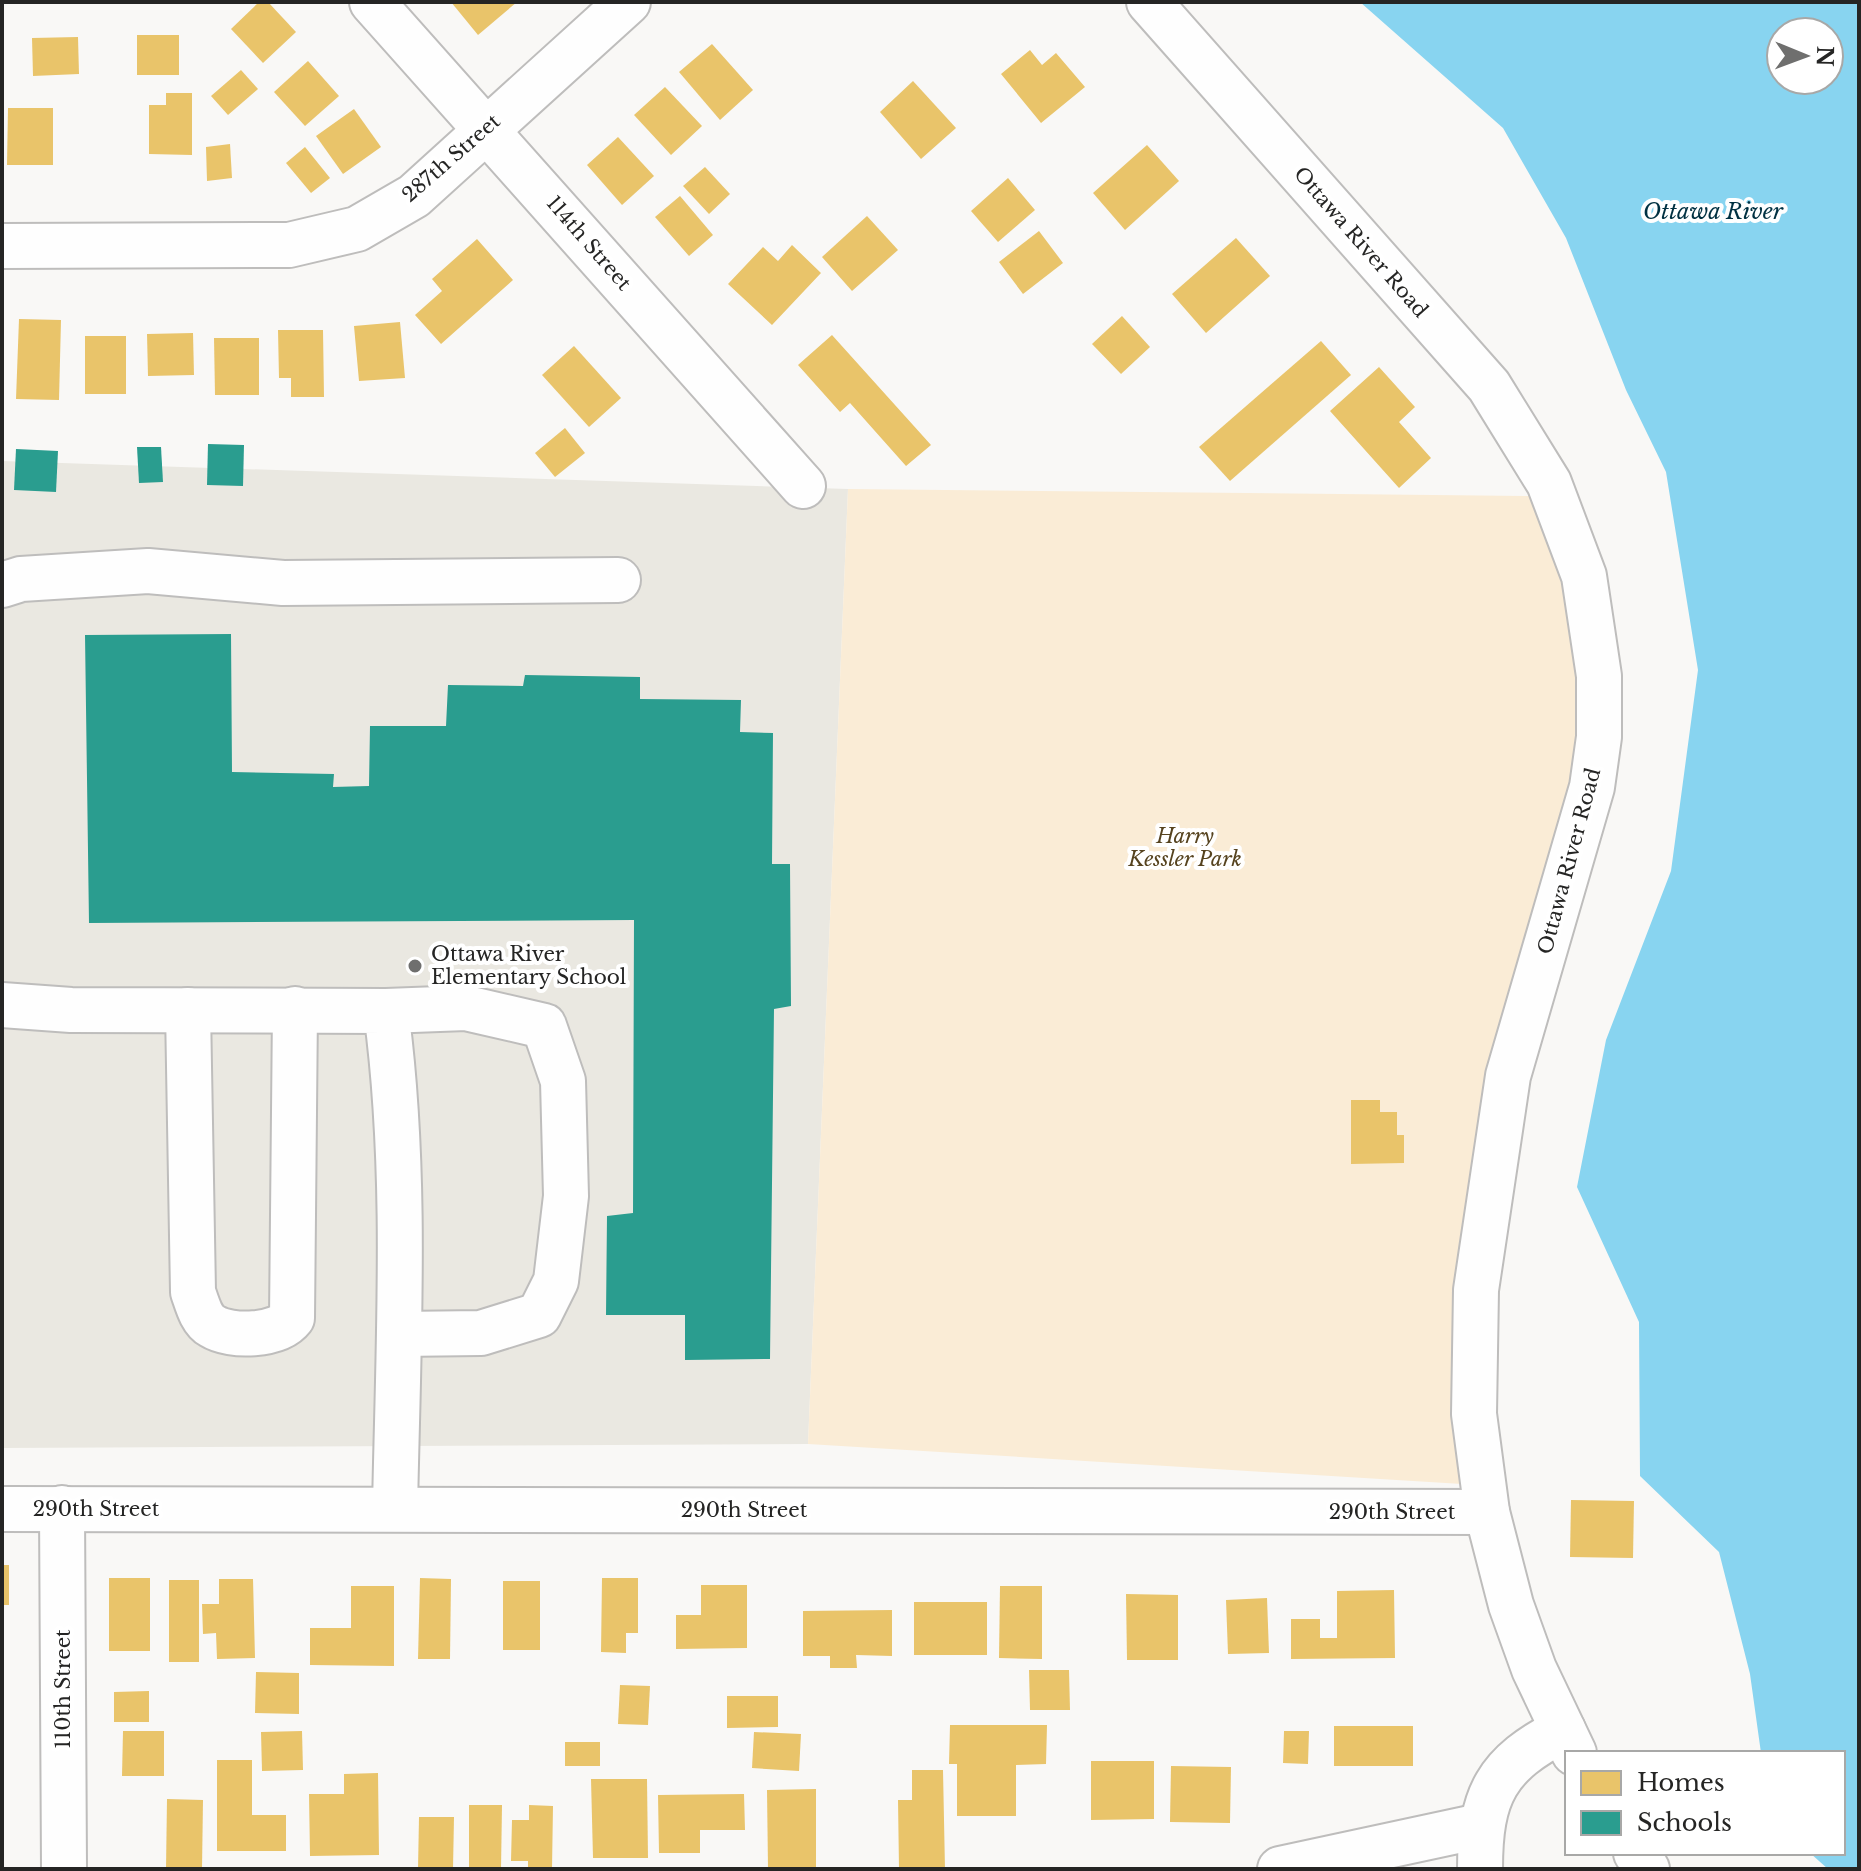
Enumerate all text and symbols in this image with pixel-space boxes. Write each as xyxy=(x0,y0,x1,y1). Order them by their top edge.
north arrow xyxy=(1765,16,1845,96)
text: N xyxy=(1811,46,1838,67)
street label: 287th Street xyxy=(397,109,505,207)
street label: Ottawa River Road xyxy=(1289,162,1433,322)
street label: 114th Street xyxy=(542,191,637,295)
water label: Ottawa River xyxy=(1643,198,1784,225)
street label: Ottawa River Road xyxy=(1533,765,1605,957)
park label: Harry Kessler Park xyxy=(1127,824,1242,871)
place label: Ottawa River Elementary School xyxy=(431,942,626,989)
marker: Ottawa River Elementary School xyxy=(406,957,424,975)
street label: 290th Street xyxy=(33,1497,160,1521)
street label: 290th Street xyxy=(681,1498,808,1522)
street label: 290th Street xyxy=(1329,1500,1456,1524)
street label: 110th Street xyxy=(51,1629,75,1749)
legend xyxy=(1565,1751,1845,1855)
text: Homes xyxy=(1637,1768,1725,1797)
text: Schools xyxy=(1637,1808,1732,1837)

